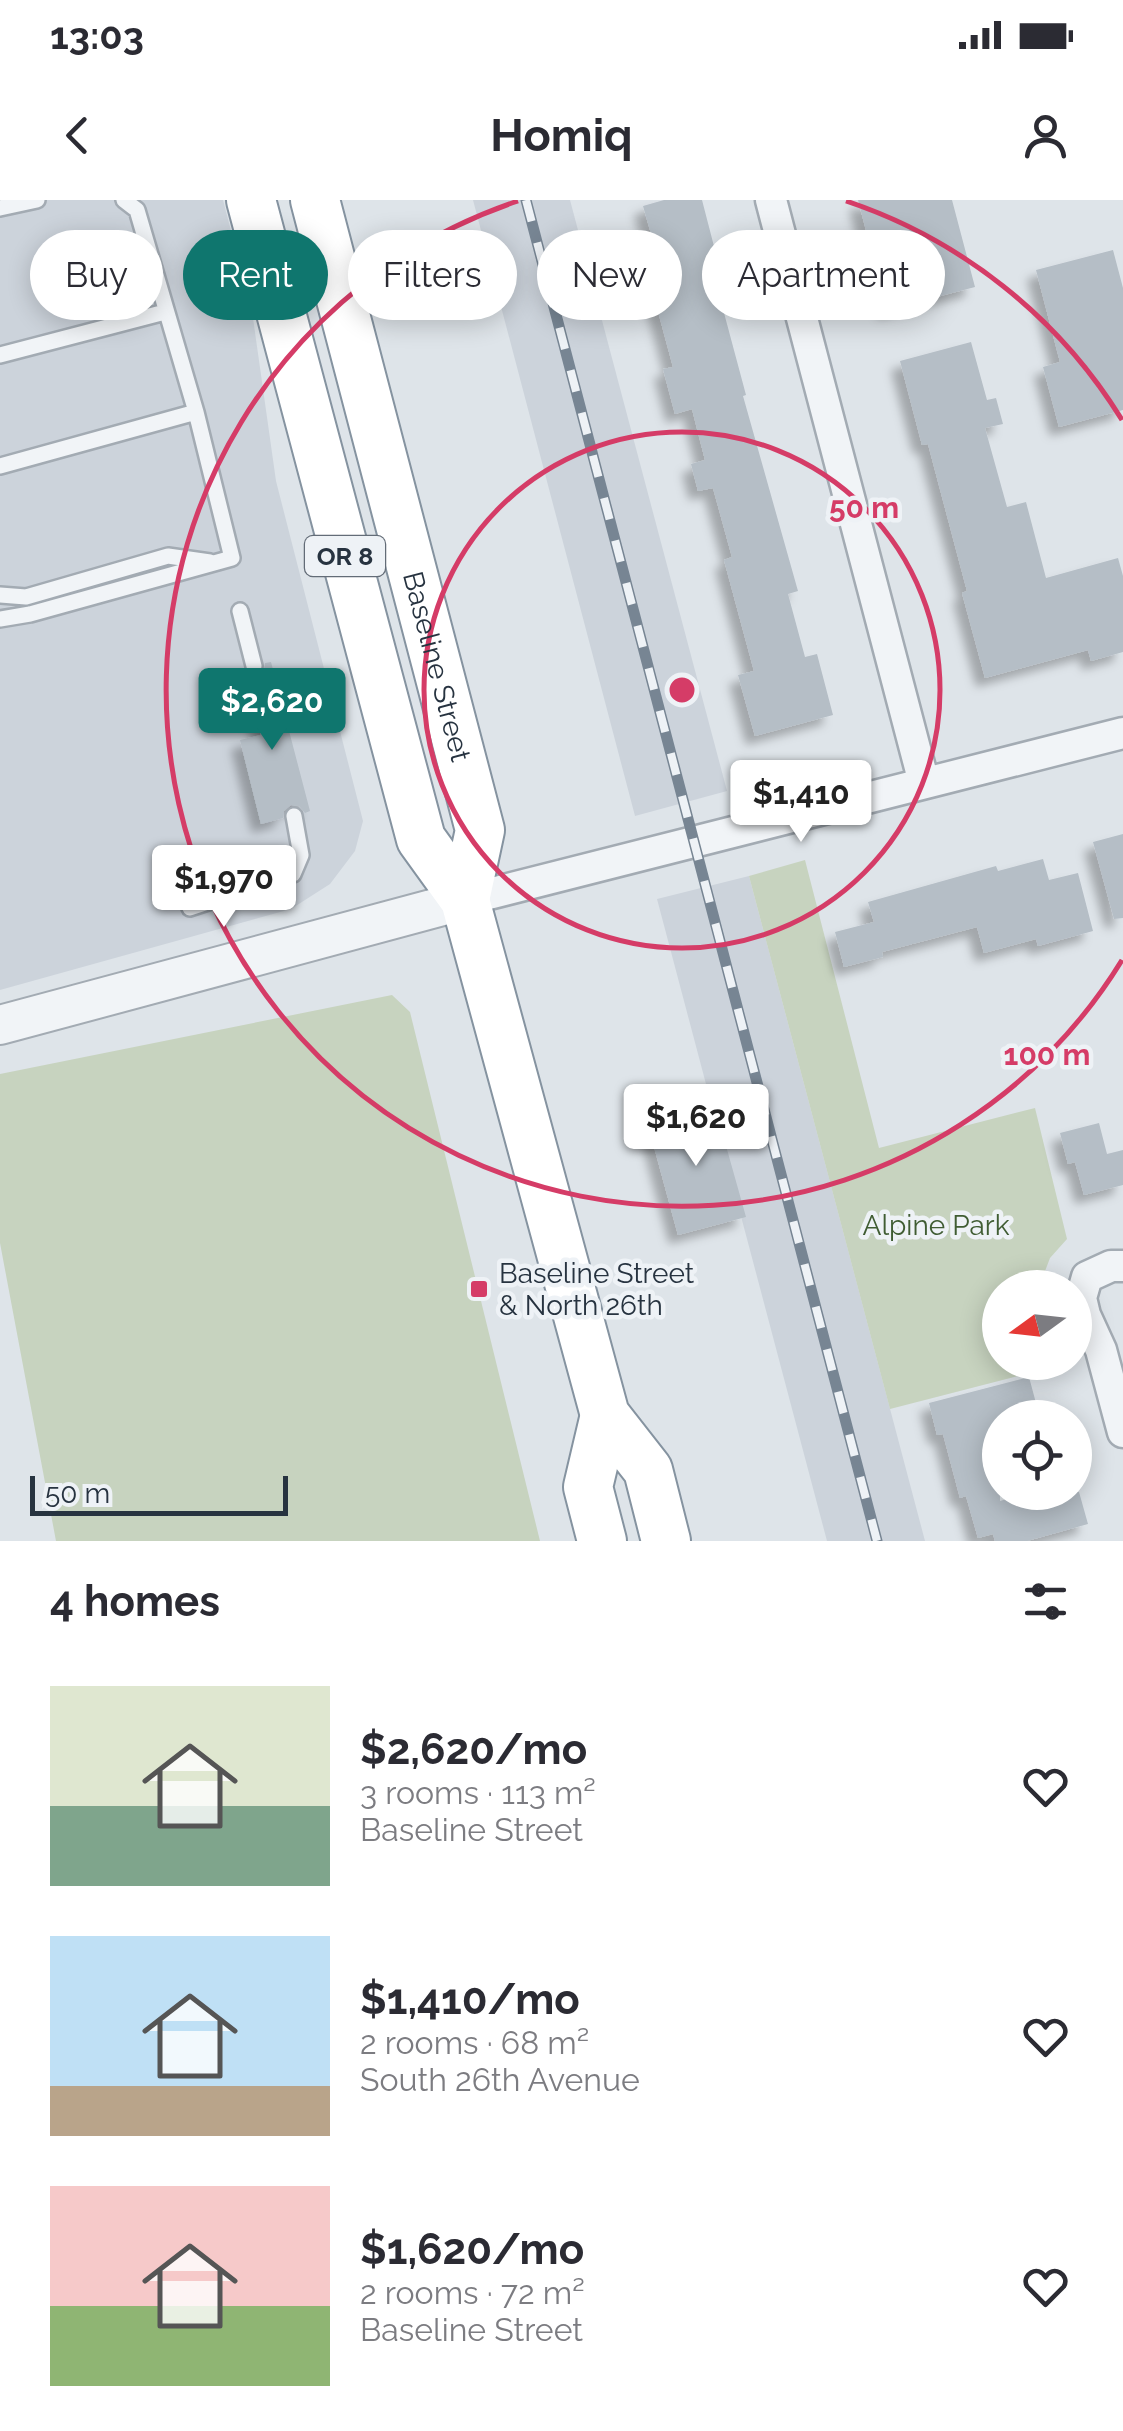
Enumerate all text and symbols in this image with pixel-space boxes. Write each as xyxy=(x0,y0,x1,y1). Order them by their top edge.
text: 13:03 xyxy=(50,13,144,58)
icon: back xyxy=(50,108,105,163)
icon: person xyxy=(1018,108,1073,163)
text: Homiq xyxy=(490,109,633,162)
chip: Buy xyxy=(30,230,163,320)
chip: Rent xyxy=(183,230,328,320)
chip: Filters xyxy=(348,230,517,320)
chip: New xyxy=(537,230,682,320)
chip: Apartment xyxy=(702,230,945,320)
text: 50 m xyxy=(829,490,899,525)
road number: OR 8 xyxy=(305,536,385,576)
street label: Baseline Street xyxy=(396,568,477,766)
pin: $2,620 xyxy=(191,668,353,753)
centre of rings xyxy=(664,672,700,708)
text: $2,620 xyxy=(221,682,323,719)
pin: $1,410 xyxy=(720,760,882,845)
text: $1,410 xyxy=(752,774,850,811)
pin: $1,970 xyxy=(143,845,305,930)
text: $1,970 xyxy=(174,859,274,896)
text: 100 m xyxy=(1004,1037,1090,1072)
pin: $1,620 xyxy=(615,1084,777,1169)
text: $1,620 xyxy=(646,1098,746,1135)
park label: Alpine Park xyxy=(862,1209,1010,1242)
place label: Baseline Street & North 26th xyxy=(499,1257,695,1322)
north arrow xyxy=(982,1270,1092,1380)
map controls xyxy=(982,1270,1092,1510)
marker: Baseline Street & North 26th xyxy=(468,1278,490,1300)
button: locate xyxy=(982,1400,1092,1510)
scale bar xyxy=(30,1471,288,1516)
text: 50 m xyxy=(45,1477,110,1510)
icon: filters xyxy=(1018,1574,1073,1629)
text: 4 homes xyxy=(50,1577,220,1626)
text: $2,620/mo xyxy=(360,1725,587,1774)
icon: home xyxy=(130,1726,250,1846)
icon: heart xyxy=(1018,1759,1073,1814)
text: 3 rooms · 113 m² xyxy=(360,1774,596,1811)
text: Baseline Street xyxy=(360,1811,583,1848)
text: $1,410/mo xyxy=(360,1975,580,2024)
icon: home xyxy=(130,1976,250,2096)
icon: heart xyxy=(1018,2009,1073,2064)
text: 2 rooms · 68 m² xyxy=(360,2024,589,2061)
text: South 26th Avenue xyxy=(360,2061,640,2098)
text: $1,620/mo xyxy=(360,2225,584,2274)
icon: home xyxy=(130,2226,250,2346)
icon: heart xyxy=(1018,2259,1073,2314)
text: 2 rooms · 72 m² xyxy=(360,2274,585,2311)
text: Baseline Street xyxy=(360,2311,583,2348)

